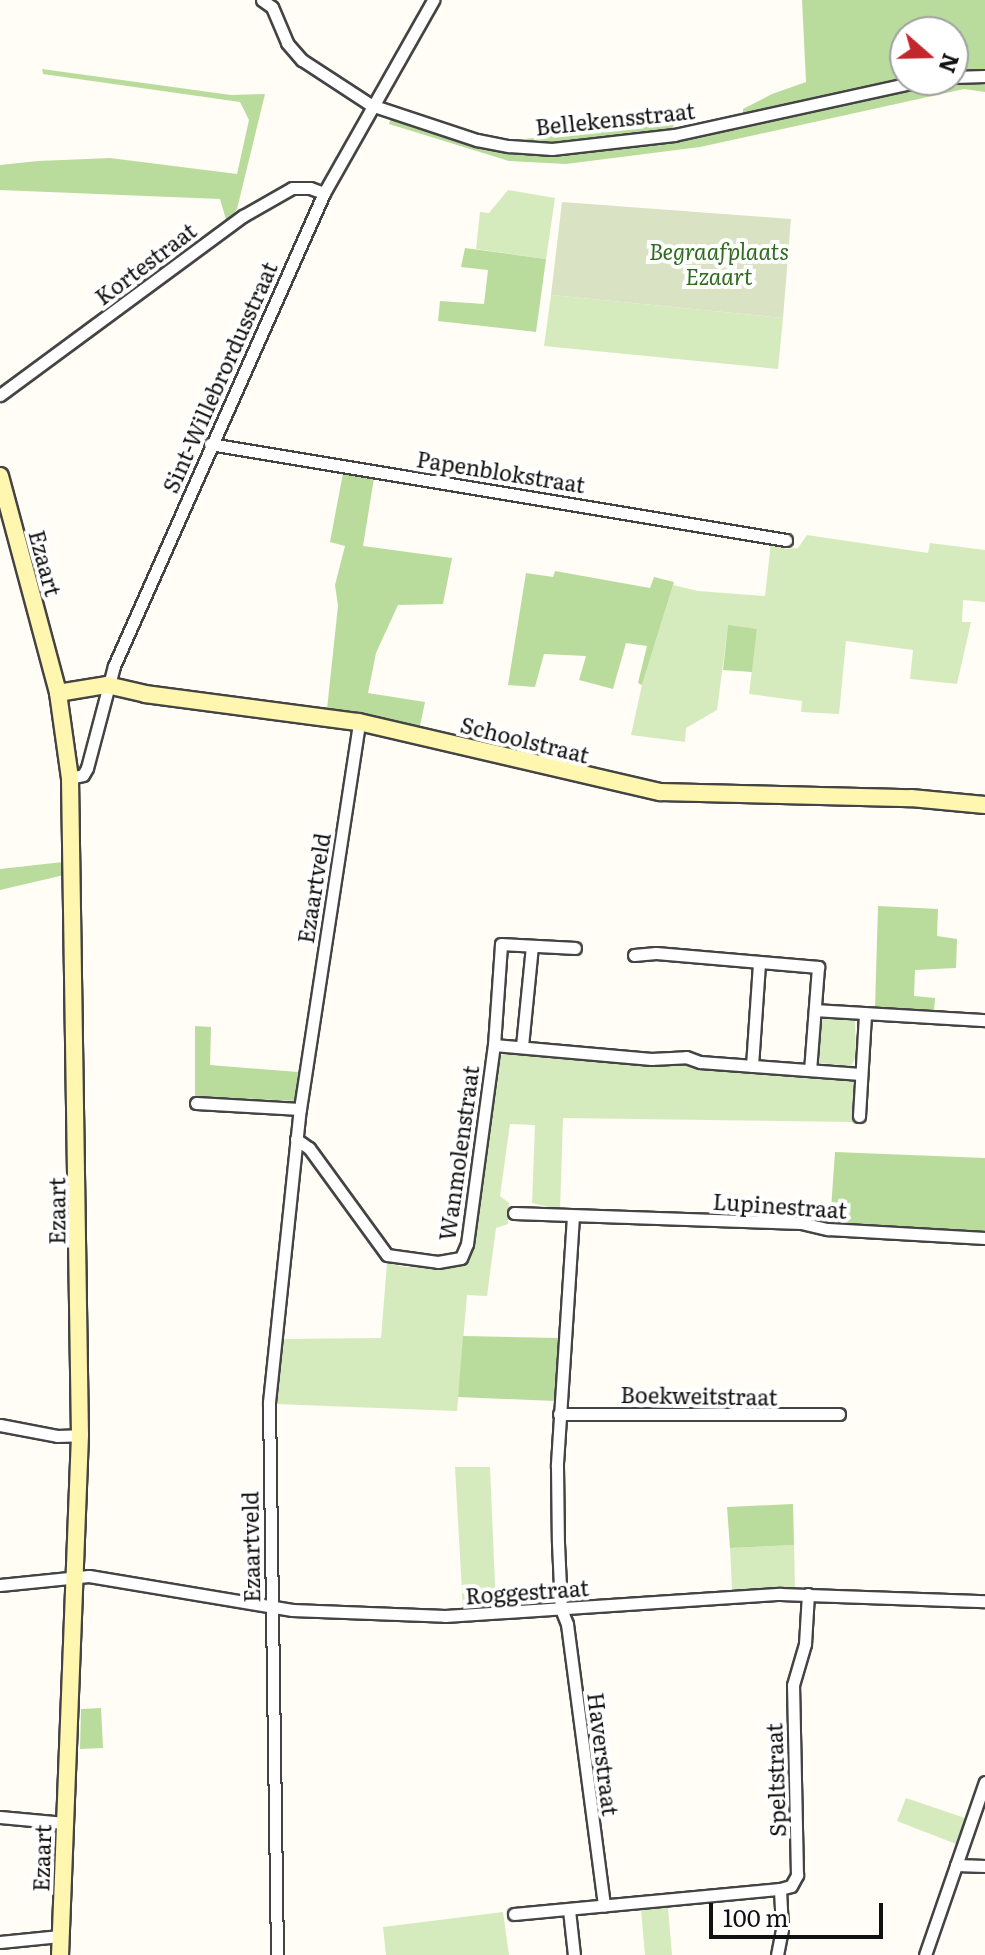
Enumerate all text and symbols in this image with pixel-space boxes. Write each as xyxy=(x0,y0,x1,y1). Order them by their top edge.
north arrow xyxy=(889,16,969,96)
text: N xyxy=(931,49,969,78)
street label: Bellekensstraat xyxy=(534,96,696,140)
street label: Kortestraat xyxy=(89,216,201,310)
park label: Begraafplaats Ezaart xyxy=(649,237,789,288)
street label: Sint-Willebrordusstraat xyxy=(156,257,282,497)
street label: Papenblokstraat xyxy=(415,445,587,497)
street label: Ezaart xyxy=(25,527,67,599)
street label: Schoolstraat xyxy=(458,710,592,768)
street label: Ezaartveld xyxy=(291,831,335,945)
street label: Wanmolenstraat xyxy=(433,1064,483,1242)
street label: Ezaart xyxy=(43,1177,69,1245)
street label: Lupinestraat xyxy=(712,1187,848,1223)
street label: Boekweitstraat xyxy=(620,1380,778,1410)
street label: Ezaartveld xyxy=(236,1491,264,1603)
street label: Roggestraat xyxy=(464,1574,590,1608)
street label: Haverstraat xyxy=(583,1691,625,1817)
street label: Speltstraat xyxy=(760,1723,790,1837)
street label: Ezaart xyxy=(27,1824,55,1892)
scale bar xyxy=(713,1887,887,1937)
text: 100 m xyxy=(723,1899,789,1934)

